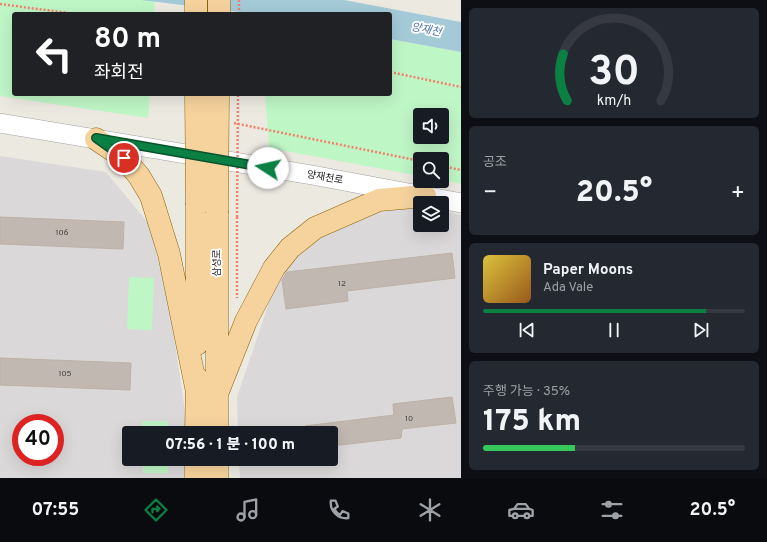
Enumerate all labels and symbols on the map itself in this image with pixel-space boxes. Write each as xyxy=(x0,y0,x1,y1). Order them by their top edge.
water label: 양재천 xyxy=(410,20,444,40)
pin xyxy=(107,141,141,175)
position arrow xyxy=(247,147,289,189)
street label: 양재천로 xyxy=(306,168,344,188)
house number: 106 xyxy=(56,228,69,238)
street label: 삼성로 xyxy=(211,249,224,277)
house number: 12 xyxy=(338,279,346,289)
house number: 105 xyxy=(58,369,72,379)
speed limit sign: 40 xyxy=(12,414,64,466)
house number: 10 xyxy=(405,414,413,424)

